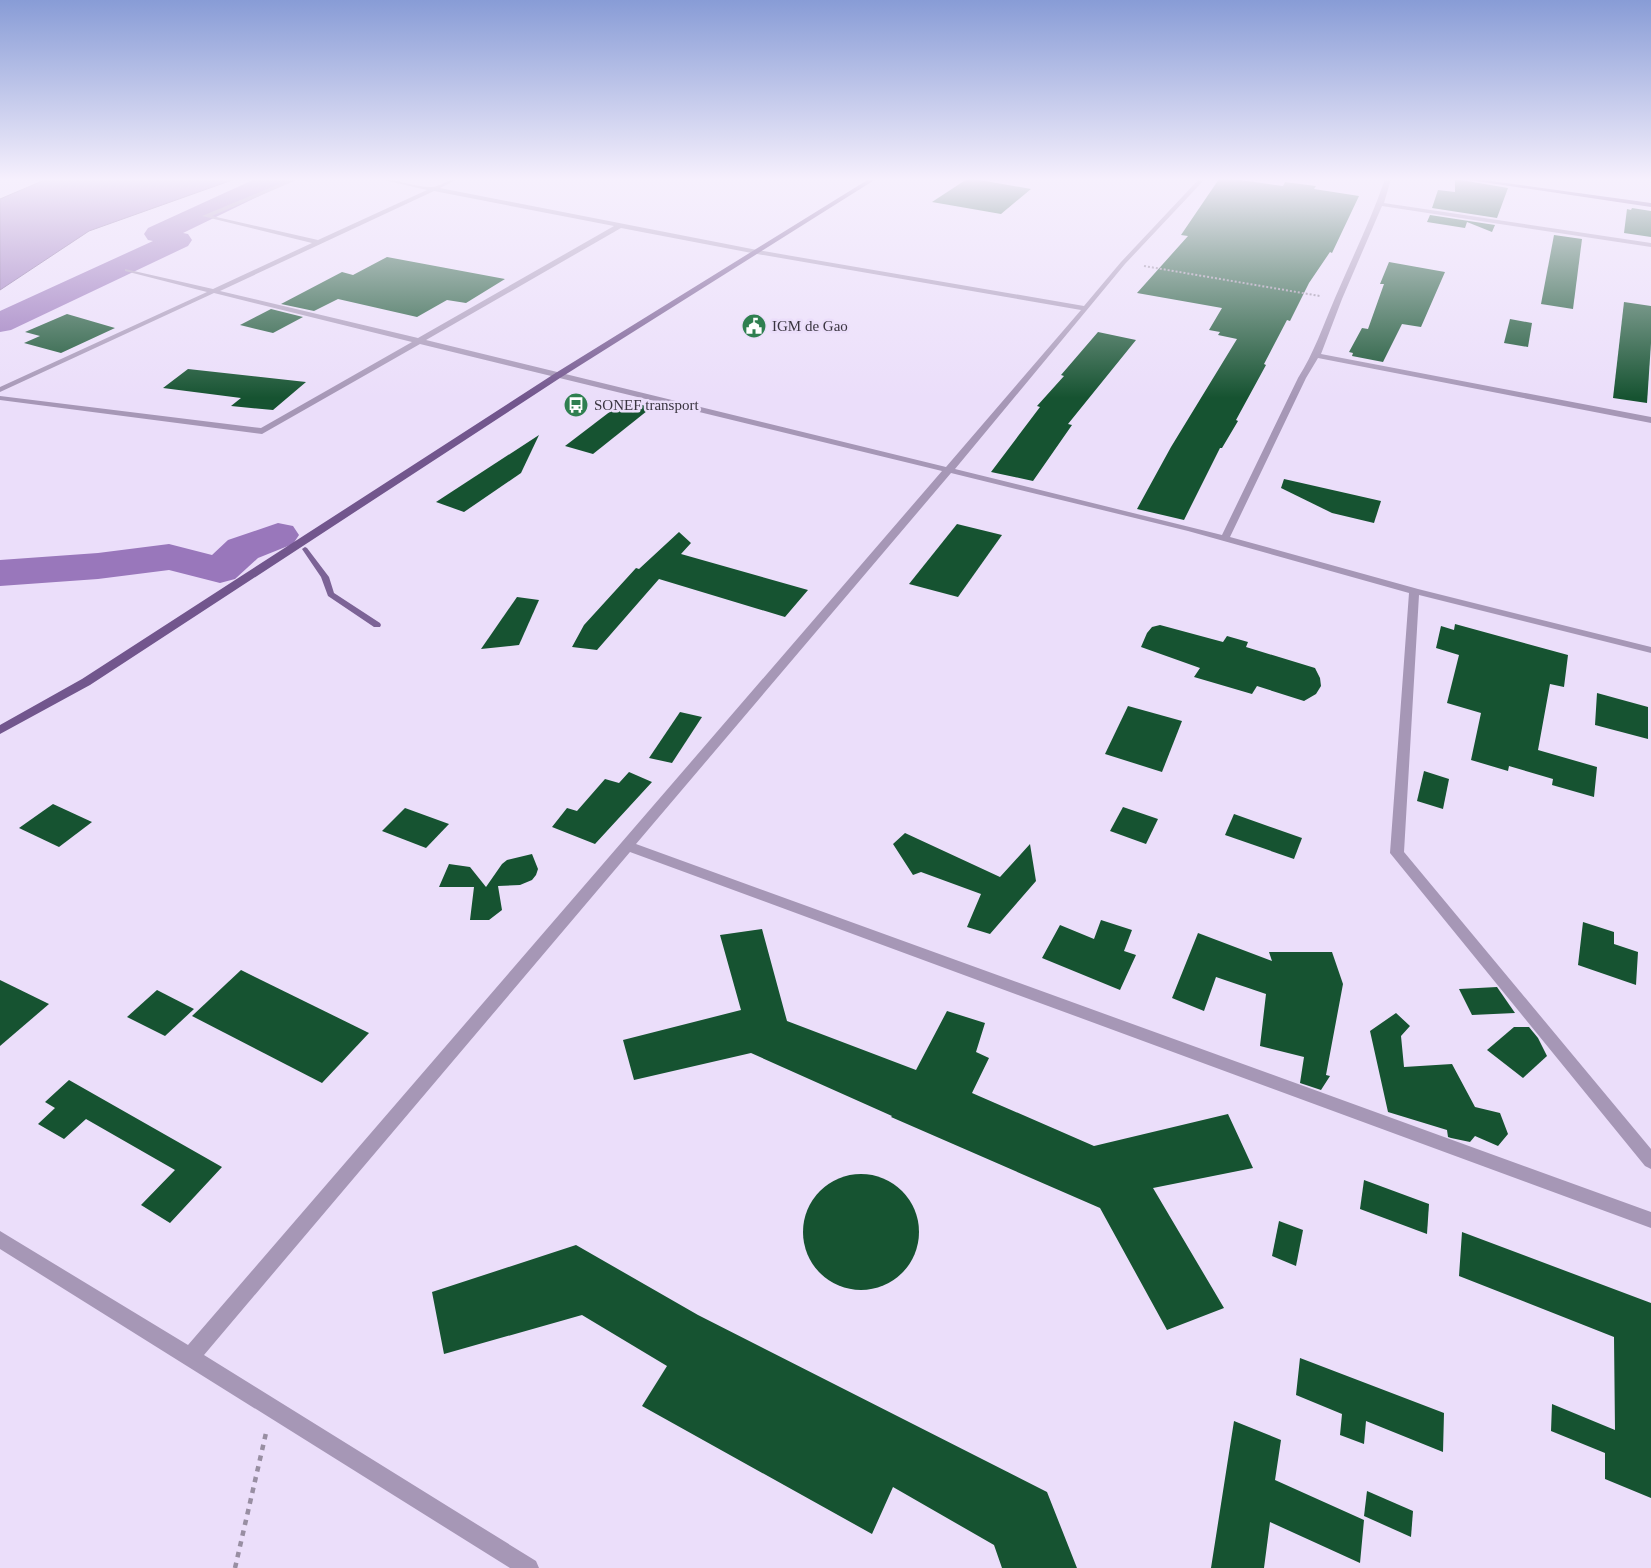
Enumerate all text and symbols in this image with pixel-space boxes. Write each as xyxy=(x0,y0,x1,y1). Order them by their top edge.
public building icon: IGM de Gao xyxy=(741,313,767,339)
place label: IGM de Gao xyxy=(772,318,848,334)
bus stop icon: SONEF transport xyxy=(563,392,589,418)
place label: SONEF transport xyxy=(594,397,699,413)

